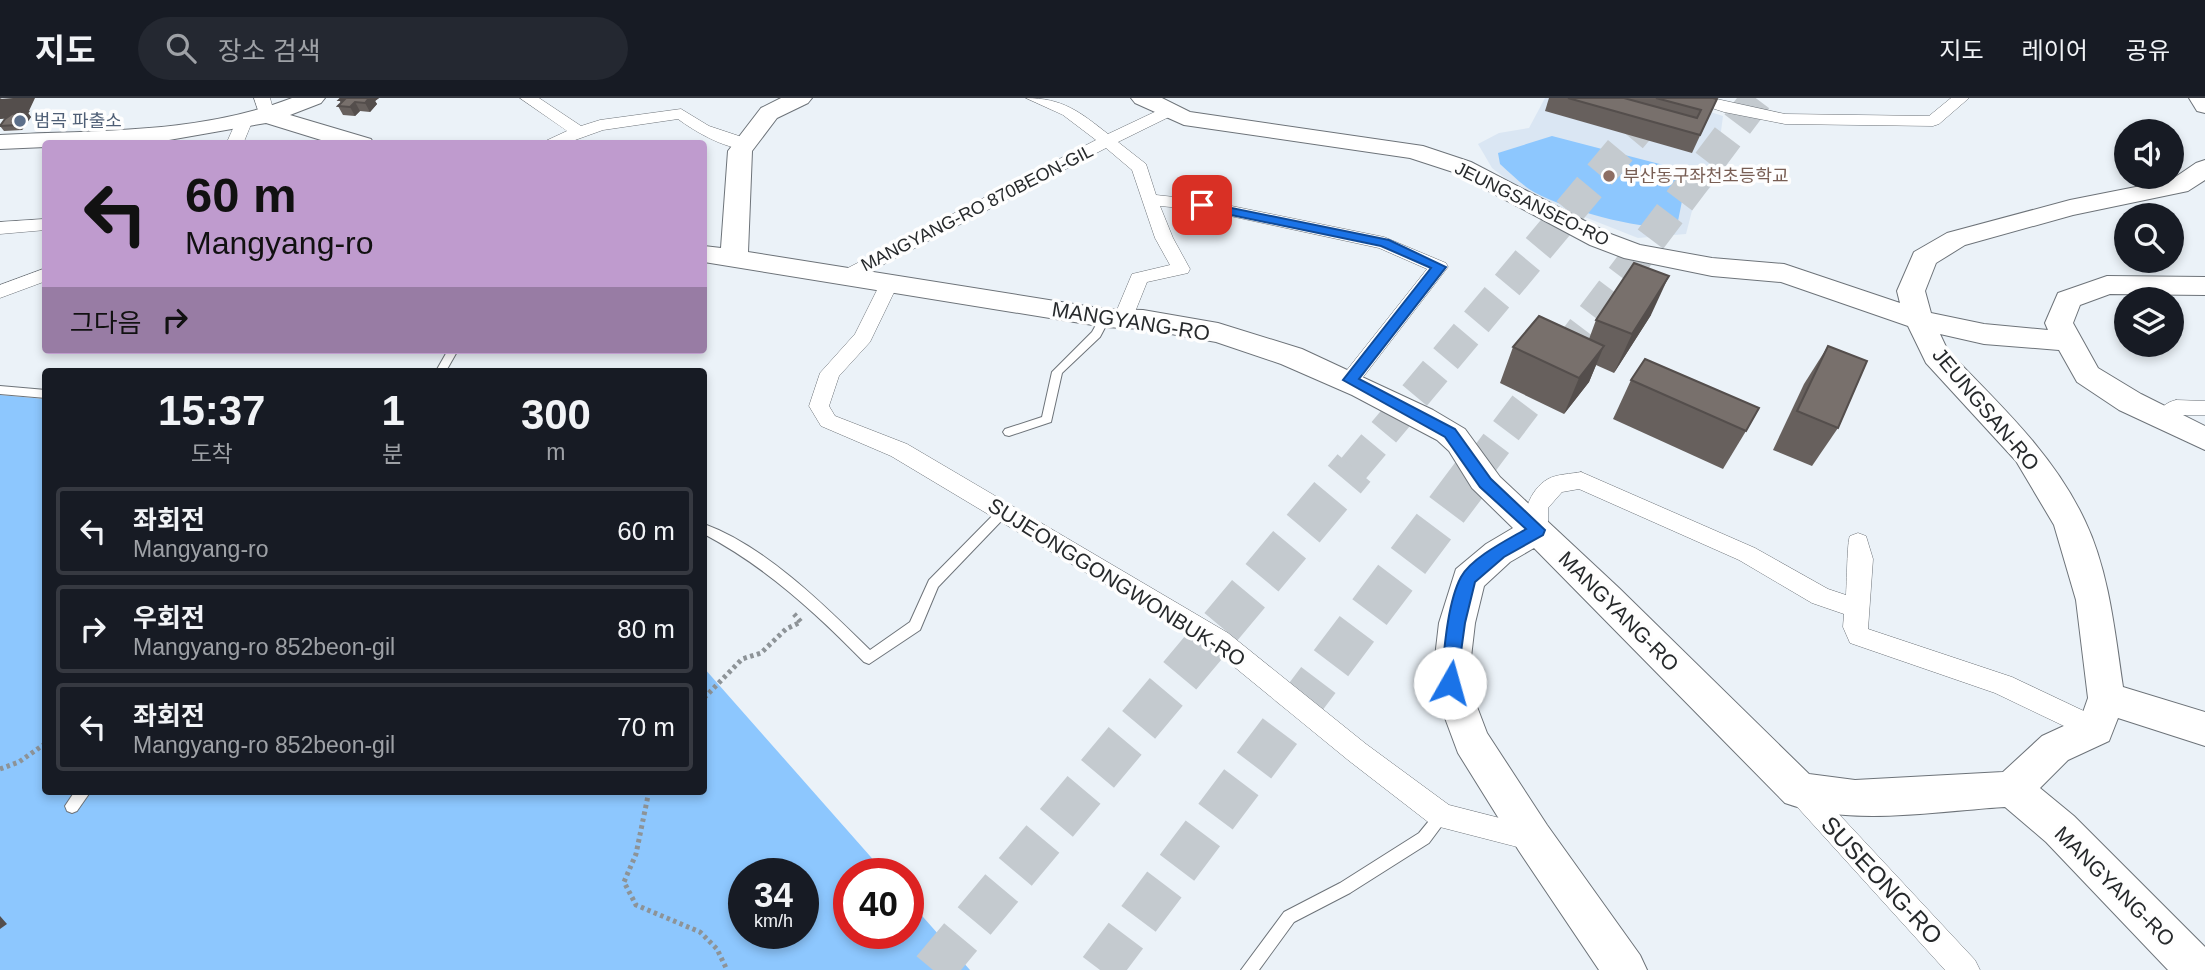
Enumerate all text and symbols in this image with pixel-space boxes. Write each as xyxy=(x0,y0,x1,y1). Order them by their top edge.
search box xyxy=(138,17,628,80)
icon: search xyxy=(162,29,200,67)
text: 지도 xyxy=(35,32,96,69)
text: 장소 검색 xyxy=(218,36,321,66)
text: 지도 xyxy=(1939,37,1984,64)
text: 레이어 xyxy=(2022,37,2088,64)
text: 공유 xyxy=(2126,37,2170,64)
place label: 범곡 파출소 xyxy=(34,111,122,131)
marker: 범곡 파출소 xyxy=(12,113,28,129)
map controls xyxy=(2114,119,2184,357)
button: sound xyxy=(2114,119,2184,189)
street label: MANGYANG-RO 870BEON-GIL xyxy=(858,141,1096,275)
street label: JEUNGSANSEO-RO xyxy=(1452,158,1612,250)
place label: 부산동구좌천초등학교 xyxy=(1623,166,1789,186)
icon: left xyxy=(70,168,161,259)
text: 60 m xyxy=(185,168,297,222)
marker: 부산동구좌천초등학교 xyxy=(1601,168,1617,184)
pin xyxy=(1172,175,1232,235)
icon: arrive xyxy=(1183,186,1221,224)
button: search xyxy=(2114,203,2184,273)
text: Mangyang-ro xyxy=(185,225,374,261)
button: layers xyxy=(2114,287,2184,357)
street label: MANGYANG-RO xyxy=(1050,297,1212,345)
icon: right xyxy=(156,301,194,339)
text: 그다음 xyxy=(70,308,142,338)
street label: JEUNGSAN-RO xyxy=(1928,343,2044,475)
text: 15:37 xyxy=(158,387,265,434)
text: 1 xyxy=(381,387,405,434)
text: 300 xyxy=(521,391,591,438)
text: m xyxy=(546,439,566,465)
text: 도착 xyxy=(191,441,233,467)
text: 분 xyxy=(383,441,404,467)
street label: SUJEONGGONGWONBUK-RO xyxy=(984,493,1250,671)
text: 좌회전 xyxy=(133,505,205,535)
icon: left xyxy=(74,512,112,550)
text: 60 m xyxy=(617,516,675,546)
text: Mangyang-ro xyxy=(133,536,269,562)
street label: MANGYANG-RO xyxy=(1554,546,1684,676)
text: 우회전 xyxy=(133,603,205,633)
icon: right xyxy=(74,610,112,648)
text: 80 m xyxy=(617,614,675,644)
text: Mangyang-ro 852beon-gil xyxy=(133,634,395,660)
position arrow xyxy=(1413,646,1487,720)
text: 좌회전 xyxy=(133,701,205,731)
icon: left xyxy=(74,708,112,746)
text: 70 m xyxy=(617,712,675,742)
text: Mangyang-ro 852beon-gil xyxy=(133,732,395,758)
street label: SUSEONG-RO xyxy=(1816,811,1948,949)
street label: MANGYANG-RO xyxy=(2050,821,2180,951)
speed limit sign: 40 xyxy=(833,858,924,949)
text: 34 xyxy=(754,875,793,914)
text: km/h xyxy=(754,911,793,931)

